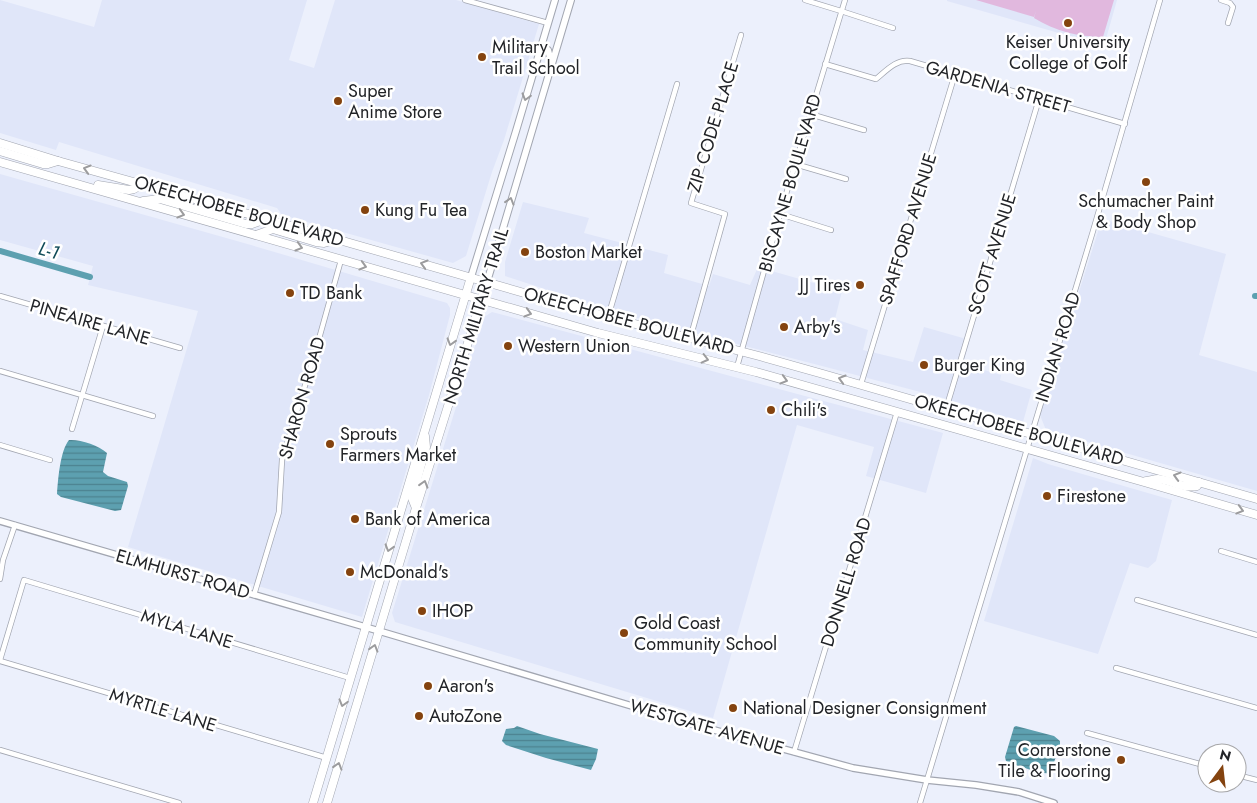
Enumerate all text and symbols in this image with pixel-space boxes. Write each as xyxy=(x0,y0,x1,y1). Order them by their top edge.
marker: Keiser University College of Golf xyxy=(1062,17,1074,29)
place label: Keiser University College of Golf xyxy=(1006,29,1130,76)
place label: Military Trail School xyxy=(492,34,580,81)
marker: Military Trail School xyxy=(476,51,488,63)
street label: GARDENIA STREET xyxy=(922,54,1074,120)
street label: ZIP CODE PLACE xyxy=(681,58,745,196)
place label: Super Anime Store xyxy=(348,78,442,125)
street label: BISCAYNE BOULEVARD xyxy=(752,91,828,275)
one-way arrow xyxy=(522,92,532,101)
marker: Super Anime Store xyxy=(332,95,344,107)
street label: SPAFFORD AVENUE xyxy=(873,150,943,308)
one-way arrow xyxy=(83,164,92,175)
street label: OKEECHOBEE BOULEVARD xyxy=(131,169,347,253)
marker: Schumacher Paint & Body Shop xyxy=(1140,176,1152,188)
place label: Schumacher Paint & Body Shop xyxy=(1078,188,1214,235)
street label: SCOTT AVENUE xyxy=(961,190,1023,318)
place label: Kung Fu Tea xyxy=(375,197,467,223)
one-way arrow xyxy=(505,198,515,206)
marker: Kung Fu Tea xyxy=(359,204,371,216)
one-way arrow xyxy=(177,208,185,218)
street label: NORTH MILITARY TRAIL xyxy=(437,225,515,407)
water label: L-1 xyxy=(35,235,62,266)
place label: Boston Market xyxy=(535,239,642,265)
one-way arrow xyxy=(294,242,302,252)
marker: Boston Market xyxy=(519,246,531,258)
one-way arrow xyxy=(420,259,429,269)
one-way arrow xyxy=(359,260,368,271)
place label: JJ Tires xyxy=(797,272,850,298)
marker: JJ Tires xyxy=(854,279,866,291)
place label: TD Bank xyxy=(300,280,362,306)
street label: OKEECHOBEE BOULEVARD xyxy=(521,280,737,362)
marker: TD Bank xyxy=(284,287,296,299)
street label: INDIAN ROAD xyxy=(1029,289,1087,405)
street label: PINEAIRE LANE xyxy=(27,292,153,352)
one-way arrow xyxy=(524,308,532,318)
place label: Arby's xyxy=(794,314,841,340)
marker: Arby's xyxy=(778,321,790,333)
place label: Western Union xyxy=(518,333,630,359)
street label: SHARON ROAD xyxy=(272,334,332,462)
one-way arrow xyxy=(446,337,456,345)
marker: Western Union xyxy=(502,340,514,352)
place label: Burger King xyxy=(934,352,1025,378)
one-way arrow xyxy=(701,353,710,364)
marker: Burger King xyxy=(918,359,930,371)
one-way arrow xyxy=(779,374,788,384)
one-way arrow xyxy=(839,375,847,385)
street label: OKEECHOBEE BOULEVARD xyxy=(911,388,1127,472)
place label: Chili's xyxy=(781,397,827,423)
marker: Chili's xyxy=(765,404,777,416)
place label: Sprouts Farmers Market xyxy=(340,421,457,468)
marker: Sprouts Farmers Market xyxy=(324,438,336,450)
one-way arrow xyxy=(1172,471,1181,482)
one-way arrow xyxy=(419,480,429,488)
place label: Firestone xyxy=(1057,483,1126,509)
marker: Firestone xyxy=(1041,490,1053,502)
one-way arrow xyxy=(1236,505,1244,515)
place label: Bank of America xyxy=(365,506,490,532)
marker: Bank of America xyxy=(349,513,361,525)
street label: DONNELL ROAD xyxy=(814,514,878,650)
street label: ELMHURST ROAD xyxy=(113,542,253,606)
one-way arrow xyxy=(385,543,395,551)
place label: McDonald's xyxy=(360,559,448,585)
marker: McDonald's xyxy=(344,566,356,578)
place label: IHOP xyxy=(432,598,473,624)
street label: MYLA LANE xyxy=(138,603,236,655)
marker: IHOP xyxy=(416,605,428,617)
place label: Gold Coast Community School xyxy=(634,610,777,657)
marker: Gold Coast Community School xyxy=(618,627,630,639)
one-way arrow xyxy=(368,644,378,653)
place label: Aaron's xyxy=(438,673,494,699)
marker: Aaron's xyxy=(422,680,434,692)
street label: MYRTLE LANE xyxy=(106,681,220,739)
street label: WESTGATE AVENUE xyxy=(627,692,787,762)
place label: National Designer Consignment xyxy=(743,695,987,721)
one-way arrow xyxy=(338,699,348,707)
marker: National Designer Consignment xyxy=(727,702,739,714)
place label: AutoZone xyxy=(429,703,502,729)
marker: AutoZone xyxy=(413,710,425,722)
place label: Cornerstone Tile & Flooring xyxy=(998,737,1111,784)
north arrow xyxy=(1197,743,1247,793)
text: N xyxy=(1217,744,1233,767)
marker: Cornerstone Tile & Flooring xyxy=(1115,754,1127,766)
one-way arrow xyxy=(332,762,342,770)

